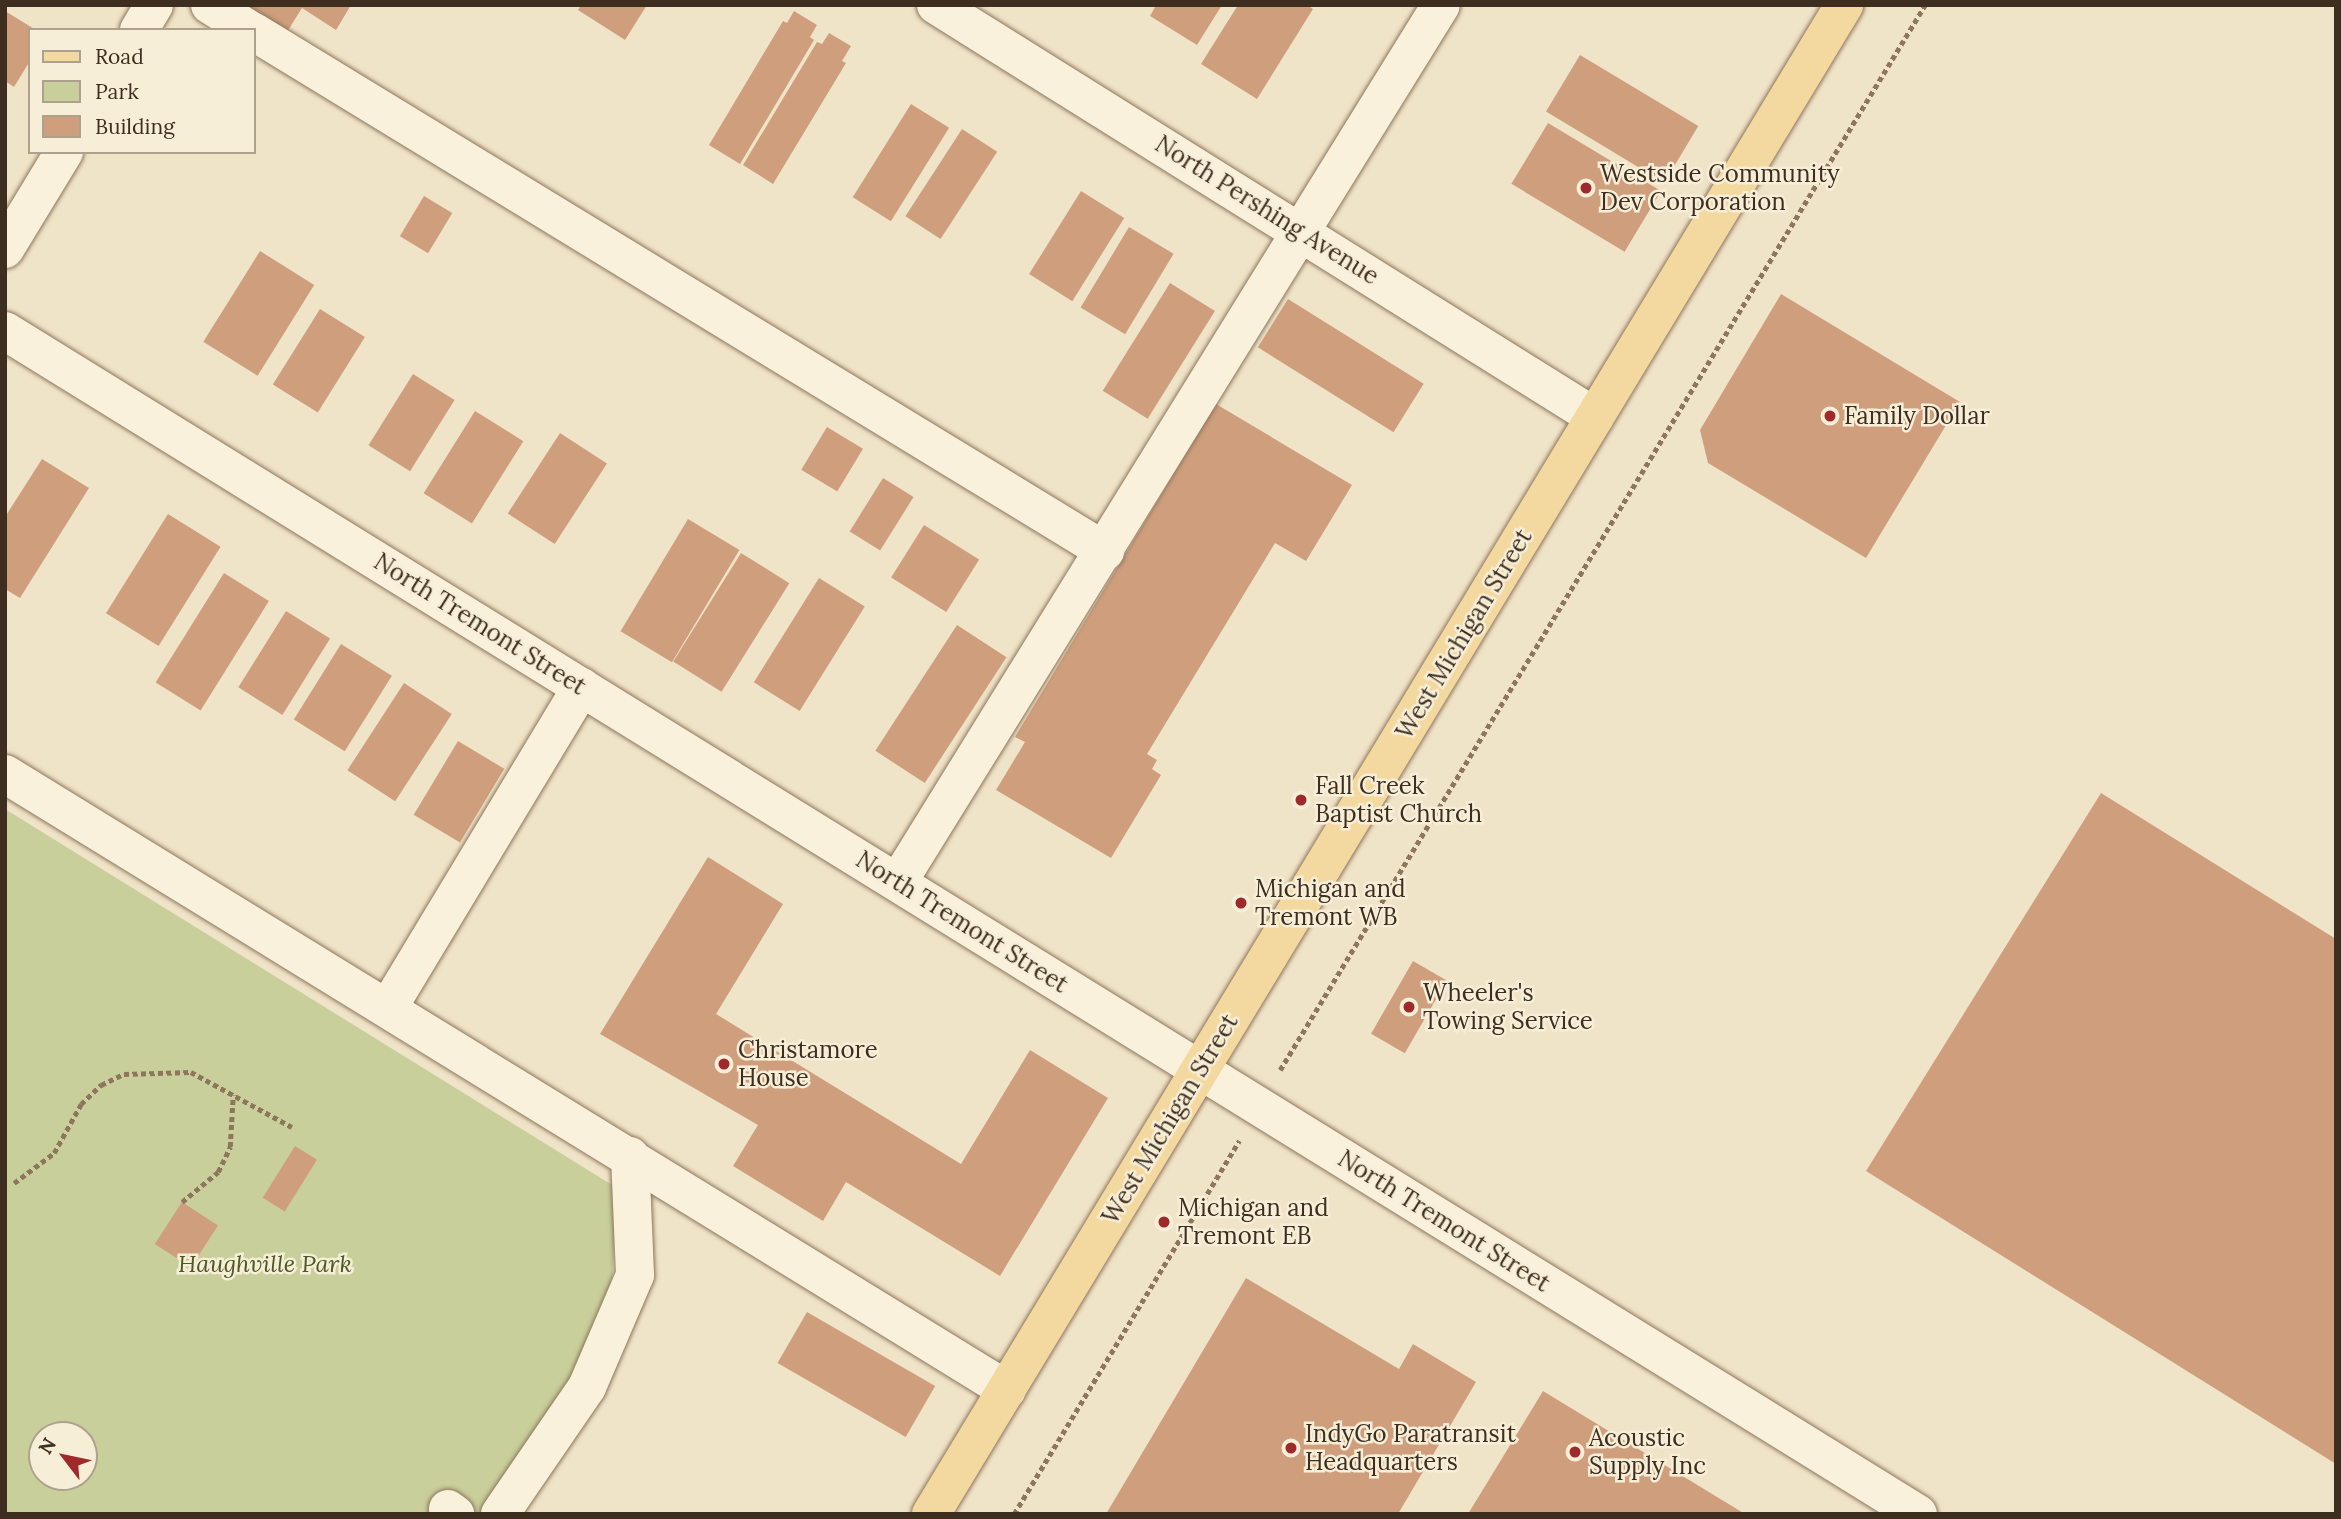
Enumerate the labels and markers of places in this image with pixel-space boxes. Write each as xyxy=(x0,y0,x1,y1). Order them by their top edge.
place label: Westside Community Dev Corporation xyxy=(1600,160,1840,216)
marker: Westside Community Dev Corporation xyxy=(1578,180,1594,196)
place label: Family Dollar xyxy=(1844,402,1990,430)
marker: Family Dollar xyxy=(1822,408,1838,424)
place label: Fall Creek Baptist Church xyxy=(1315,772,1482,828)
marker: Fall Creek Baptist Church xyxy=(1293,792,1309,808)
place label: Michigan and Tremont WB xyxy=(1255,875,1406,931)
marker: Michigan and Tremont WB xyxy=(1233,895,1249,911)
place label: Wheeler's Towing Service xyxy=(1423,979,1593,1035)
marker: Wheeler's Towing Service xyxy=(1401,999,1417,1015)
place label: Christamore House xyxy=(738,1036,878,1092)
marker: Christamore House xyxy=(716,1056,732,1072)
place label: Michigan and Tremont EB xyxy=(1178,1194,1329,1250)
marker: Michigan and Tremont EB xyxy=(1156,1214,1172,1230)
place label: IndyGo Paratransit Headquarters xyxy=(1305,1420,1516,1476)
place label: Acoustic Supply Inc xyxy=(1589,1424,1706,1480)
marker: IndyGo Paratransit Headquarters xyxy=(1283,1440,1299,1456)
marker: Acoustic Supply Inc xyxy=(1567,1444,1583,1460)

